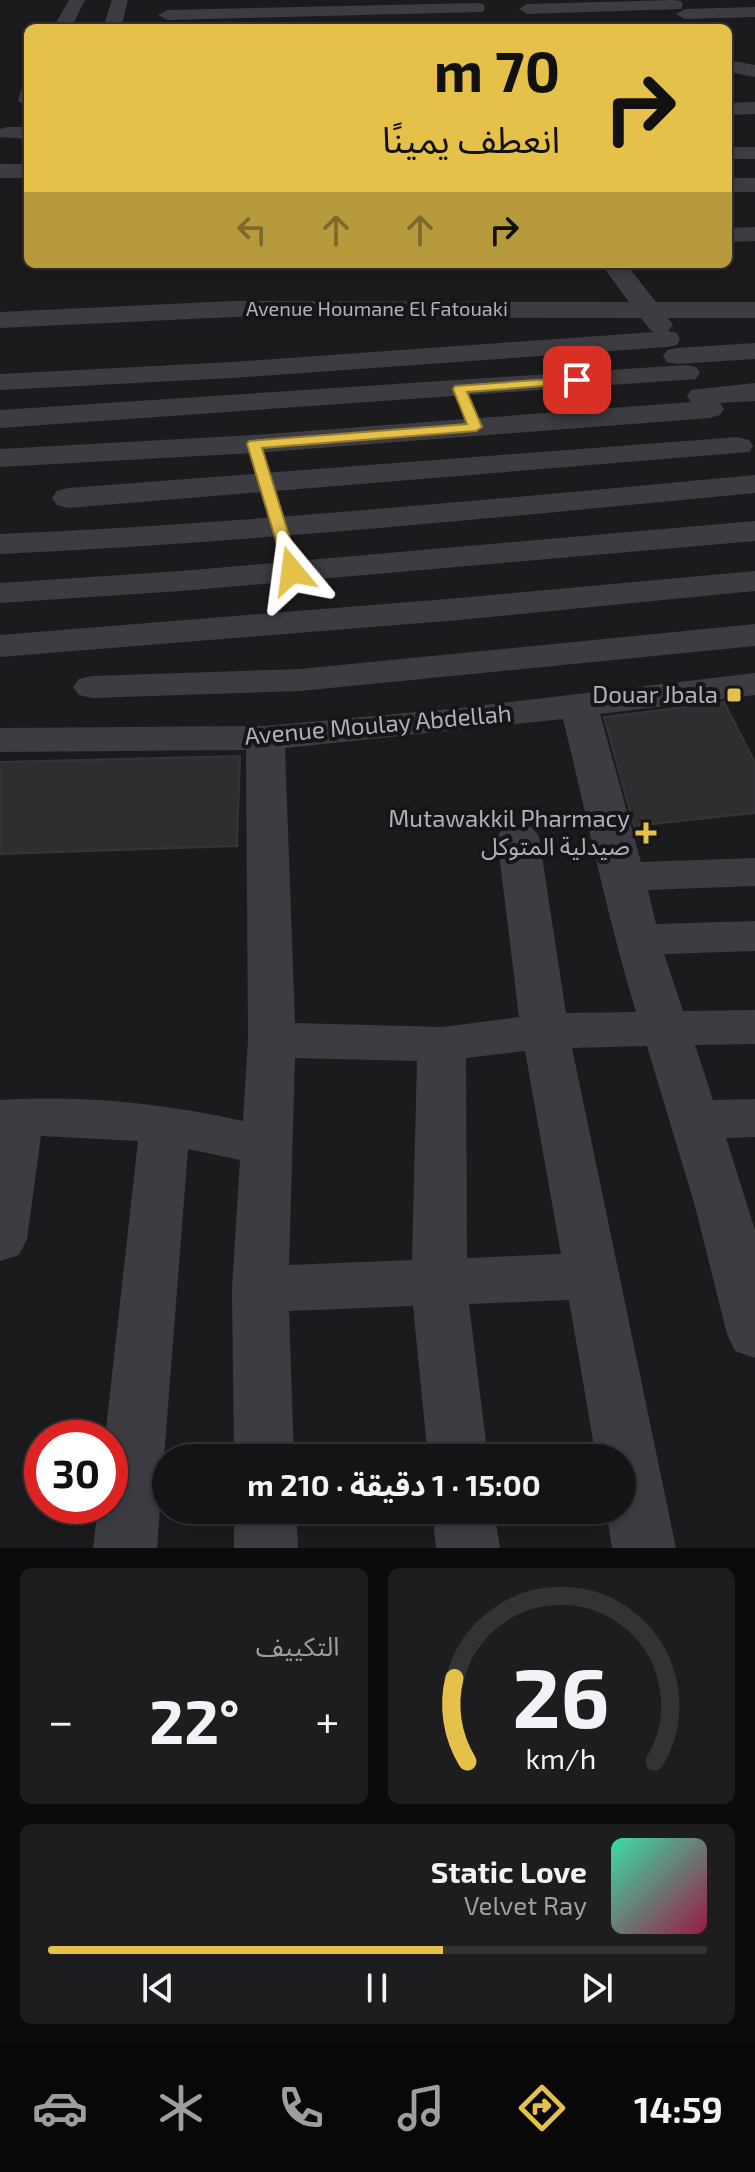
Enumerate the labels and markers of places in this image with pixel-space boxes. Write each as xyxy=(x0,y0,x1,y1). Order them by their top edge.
pin xyxy=(543,346,611,414)
place label: Douar Jbala xyxy=(592,679,718,708)
marker: Douar Jbala xyxy=(725,686,743,704)
place label: Mutawakkil Pharmacy صيدلية المتوكل xyxy=(388,803,630,861)
marker: Mutawakkil Pharmacy صيدلية المتوكل xyxy=(637,824,655,842)

